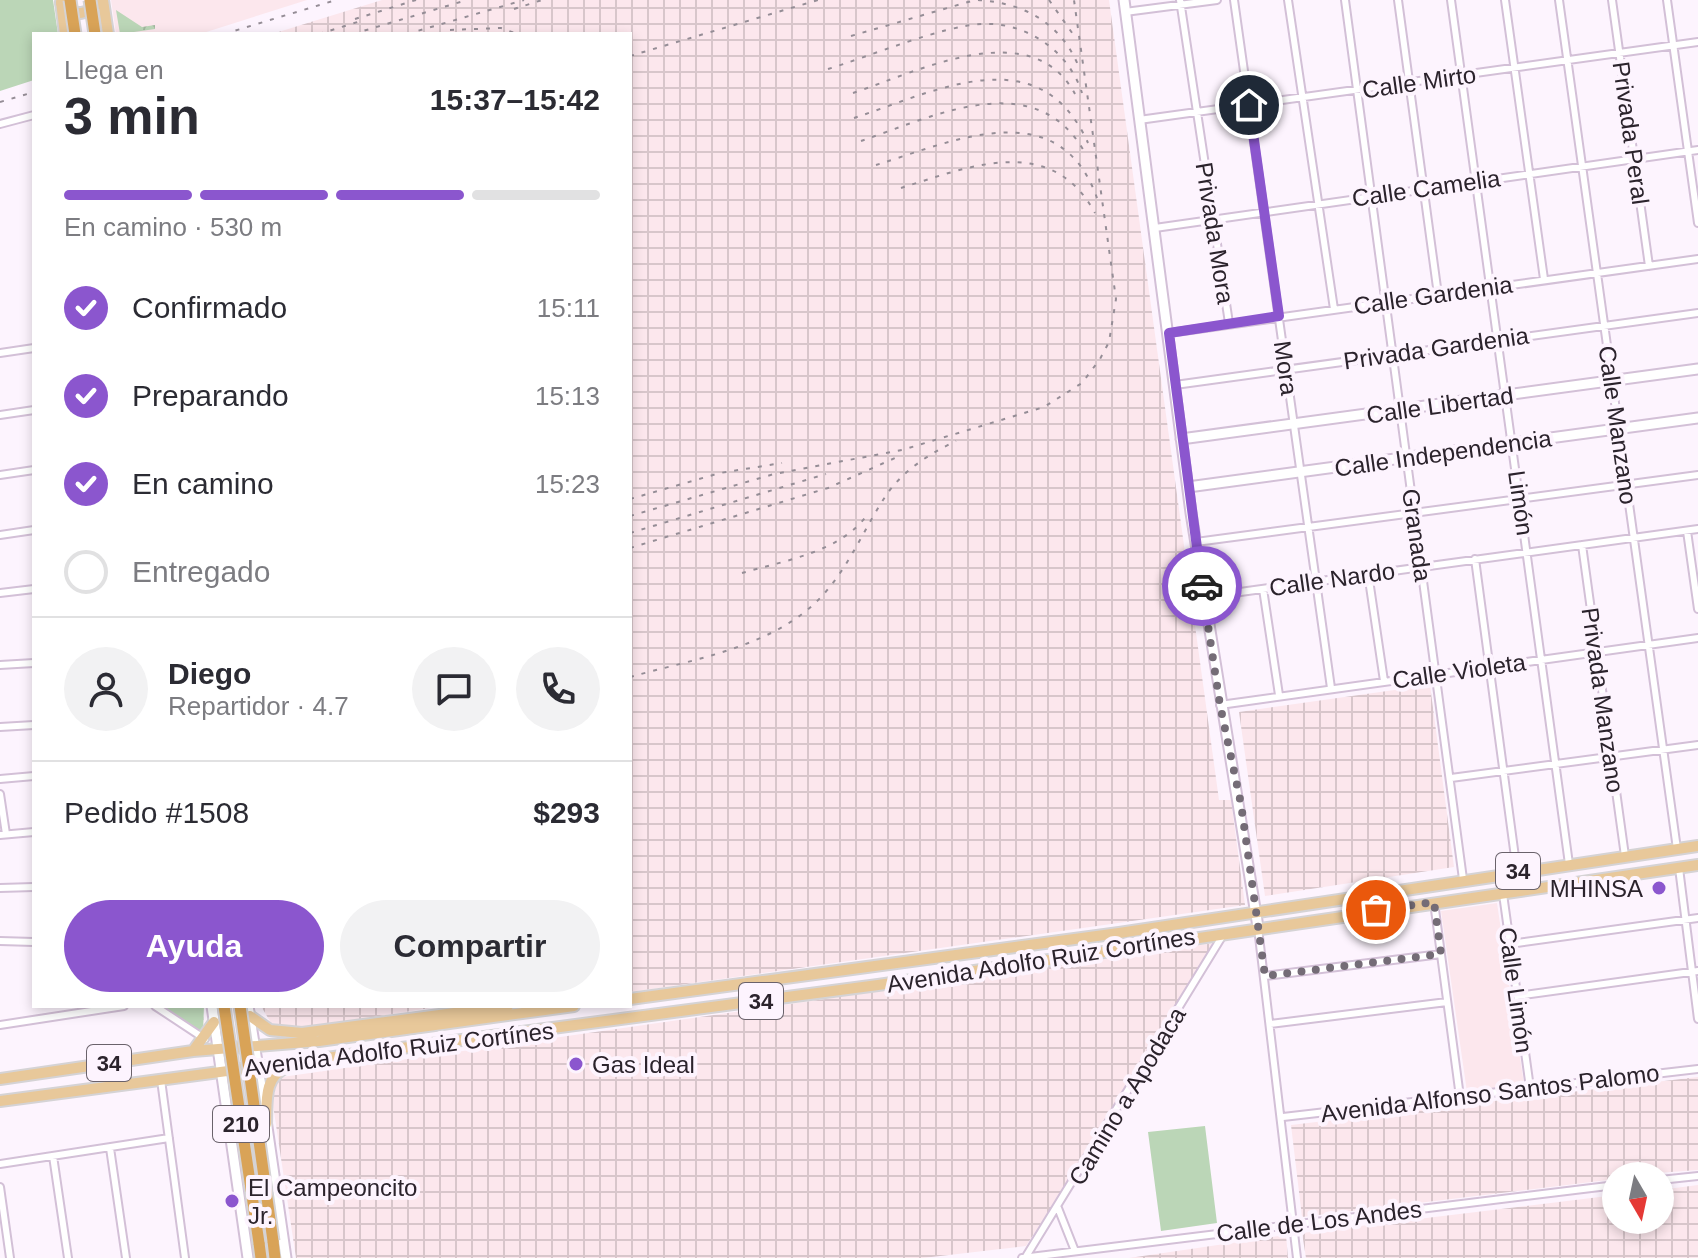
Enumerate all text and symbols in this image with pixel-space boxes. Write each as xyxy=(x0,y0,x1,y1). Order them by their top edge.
text: Llega en xyxy=(64,55,164,85)
street label: Privada Peral xyxy=(1608,60,1654,206)
street label: Calle Mirto xyxy=(1360,61,1478,103)
pin xyxy=(1215,71,1283,139)
text: 15:37–15:42 xyxy=(430,83,600,116)
icon: home xyxy=(1227,83,1271,127)
text: 3 min xyxy=(64,87,200,145)
street label: Privada Mora xyxy=(1191,160,1240,306)
street label: Calle Camelia xyxy=(1350,164,1502,212)
text: En camino · 530 m xyxy=(64,212,282,242)
street label: Calle Gardenia xyxy=(1352,270,1515,320)
icon: check xyxy=(64,286,108,330)
text: Confirmado xyxy=(132,291,287,324)
text: 15:11 xyxy=(537,293,600,323)
street label: Privada Gardenia xyxy=(1342,322,1531,374)
street label: Mora xyxy=(1269,339,1303,398)
street label: Calle Manzano xyxy=(1593,344,1643,506)
icon: check xyxy=(64,374,108,418)
text: Preparando xyxy=(132,379,289,412)
text: 15:13 xyxy=(535,381,600,411)
street label: Calle Libertad xyxy=(1365,381,1515,429)
street label: Calle Independencia xyxy=(1333,424,1554,482)
icon: check xyxy=(64,462,108,506)
text: En camino xyxy=(132,467,274,500)
text: 15:23 xyxy=(535,469,600,499)
street label: Limón xyxy=(1503,469,1539,537)
street label: Granada xyxy=(1397,487,1437,584)
courier xyxy=(1162,546,1242,626)
text: Entregado xyxy=(132,555,270,588)
street label: Calle Nardo xyxy=(1267,557,1397,601)
icon: car xyxy=(1180,564,1224,608)
street label: Privada Manzano xyxy=(1577,606,1629,794)
button: person xyxy=(64,647,148,731)
button: chat xyxy=(412,647,496,731)
button: phone xyxy=(516,647,600,731)
street label: Calle Violeta xyxy=(1391,648,1528,694)
text: Diego xyxy=(168,657,251,690)
text: Repartidor · 4.7 xyxy=(168,691,349,721)
text: Pedido #1508 xyxy=(64,796,249,829)
text: $293 xyxy=(533,796,600,829)
road number: 34 xyxy=(1496,853,1540,889)
place label: MHINSA xyxy=(1550,875,1643,902)
pin xyxy=(1342,876,1410,944)
marker: MHINSA xyxy=(1650,879,1668,897)
icon: bag xyxy=(1354,888,1398,932)
button: Ayuda xyxy=(64,900,324,992)
button: Compartir xyxy=(340,900,600,992)
street label: Avenida Adolfo Ruiz Cortínes xyxy=(885,922,1197,998)
street label: Calle Limón xyxy=(1494,925,1538,1055)
road number: 34 xyxy=(739,983,783,1019)
street label: Camino a Apodaca xyxy=(1063,1002,1191,1190)
street label: Avenida Adolfo Ruiz Cortínes xyxy=(243,1017,555,1081)
road number: 34 xyxy=(87,1045,131,1081)
place label: Gas Ideal xyxy=(592,1051,695,1078)
marker: Gas Ideal xyxy=(567,1055,585,1073)
street label: Avenida Alfonso Santos Palomo xyxy=(1319,1059,1661,1127)
road number: 210 xyxy=(213,1106,269,1142)
north arrow xyxy=(1602,1162,1674,1234)
map controls xyxy=(1602,1162,1674,1234)
place label: El Campeoncito Jr. xyxy=(248,1174,417,1229)
marker: El Campeoncito Jr. xyxy=(223,1192,241,1210)
street label: Calle de Los Andes xyxy=(1215,1195,1423,1247)

